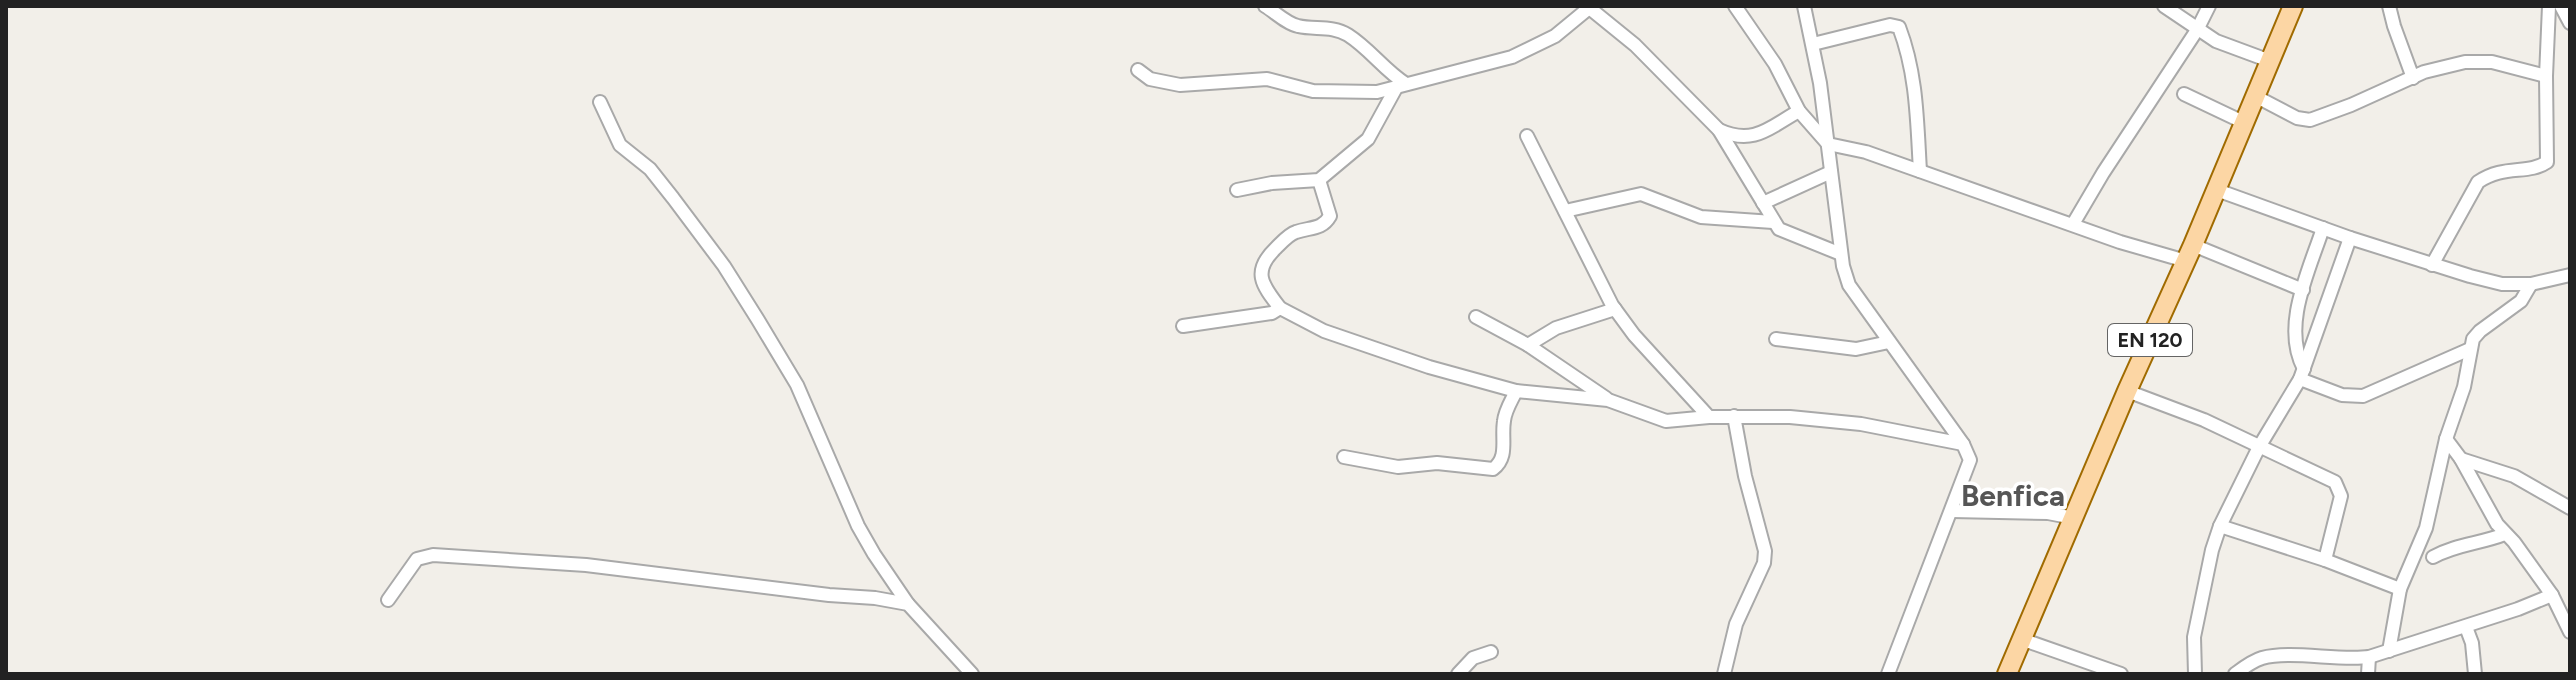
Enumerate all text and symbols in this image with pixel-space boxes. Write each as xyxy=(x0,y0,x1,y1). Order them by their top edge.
road number: EN 120 xyxy=(2108,324,2192,356)
district label: Benfica xyxy=(1961,477,2065,514)

